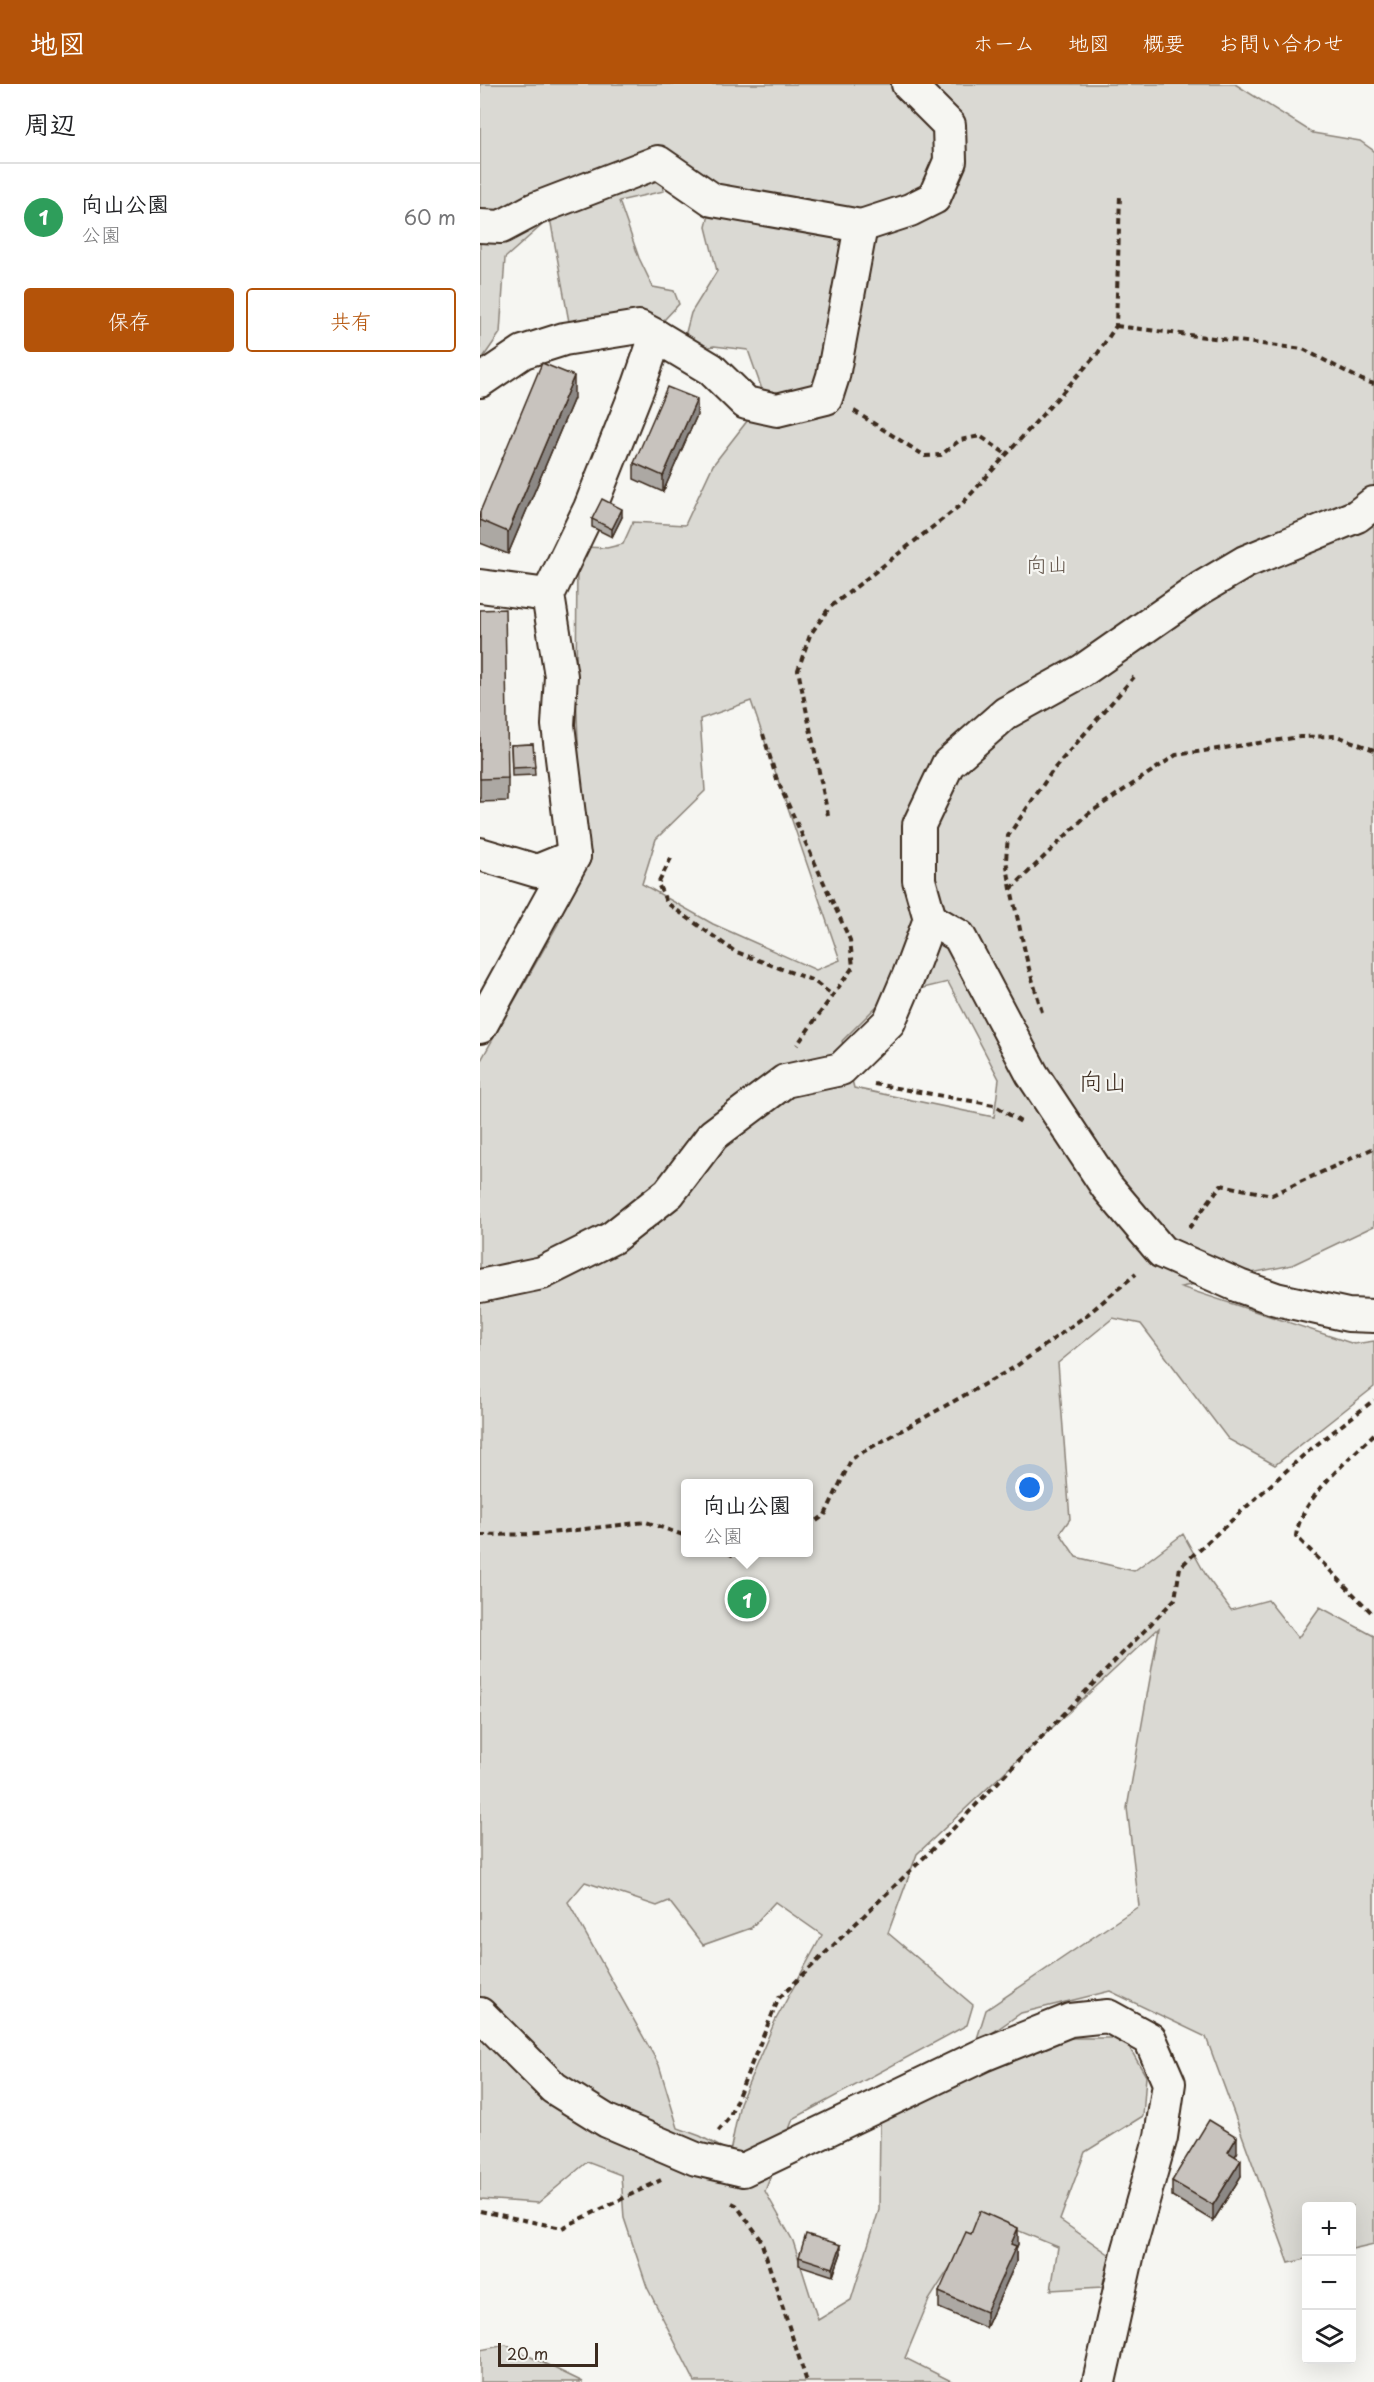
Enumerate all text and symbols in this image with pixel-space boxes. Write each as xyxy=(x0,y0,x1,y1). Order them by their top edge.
text: 地図 xyxy=(30,21,86,64)
text: ホーム xyxy=(973,26,1035,58)
text: 地図 xyxy=(1068,26,1110,58)
text: 概要 xyxy=(1143,26,1185,58)
text: お問い合わせ xyxy=(1218,26,1344,58)
text: 周辺 xyxy=(24,104,76,143)
text: 向山公園 xyxy=(81,186,169,219)
text: 1 xyxy=(39,202,48,232)
text: 60 m xyxy=(404,202,456,232)
text: 公園 xyxy=(81,219,121,249)
button: 保存 xyxy=(24,288,234,352)
button: 共有 xyxy=(246,288,456,352)
park label: 向山 xyxy=(1026,547,1068,579)
district label: 向山 xyxy=(1079,1062,1127,1098)
your location xyxy=(1015,1473,1044,1502)
popup xyxy=(681,1479,813,1557)
text: 向山公園 xyxy=(703,1487,791,1520)
text: 公園 xyxy=(703,1520,743,1550)
pin: 1 xyxy=(728,1576,766,1622)
map controls xyxy=(1302,2202,1356,2364)
button: + xyxy=(1302,2202,1356,2256)
button: − xyxy=(1302,2256,1356,2310)
button: layers xyxy=(1302,2310,1356,2364)
scale bar xyxy=(498,2340,598,2368)
text: 20 m xyxy=(507,2341,548,2365)

